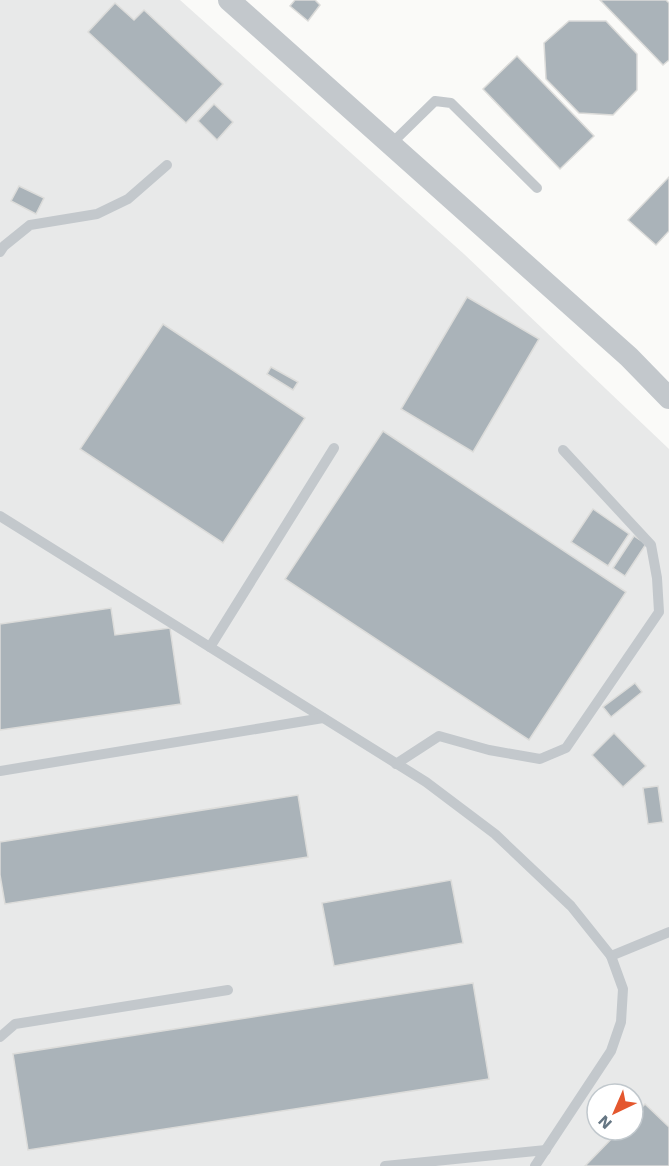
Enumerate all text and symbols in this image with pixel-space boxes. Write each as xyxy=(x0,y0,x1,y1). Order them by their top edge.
north arrow xyxy=(585,1082,645,1142)
text: N xyxy=(594,1111,616,1133)

